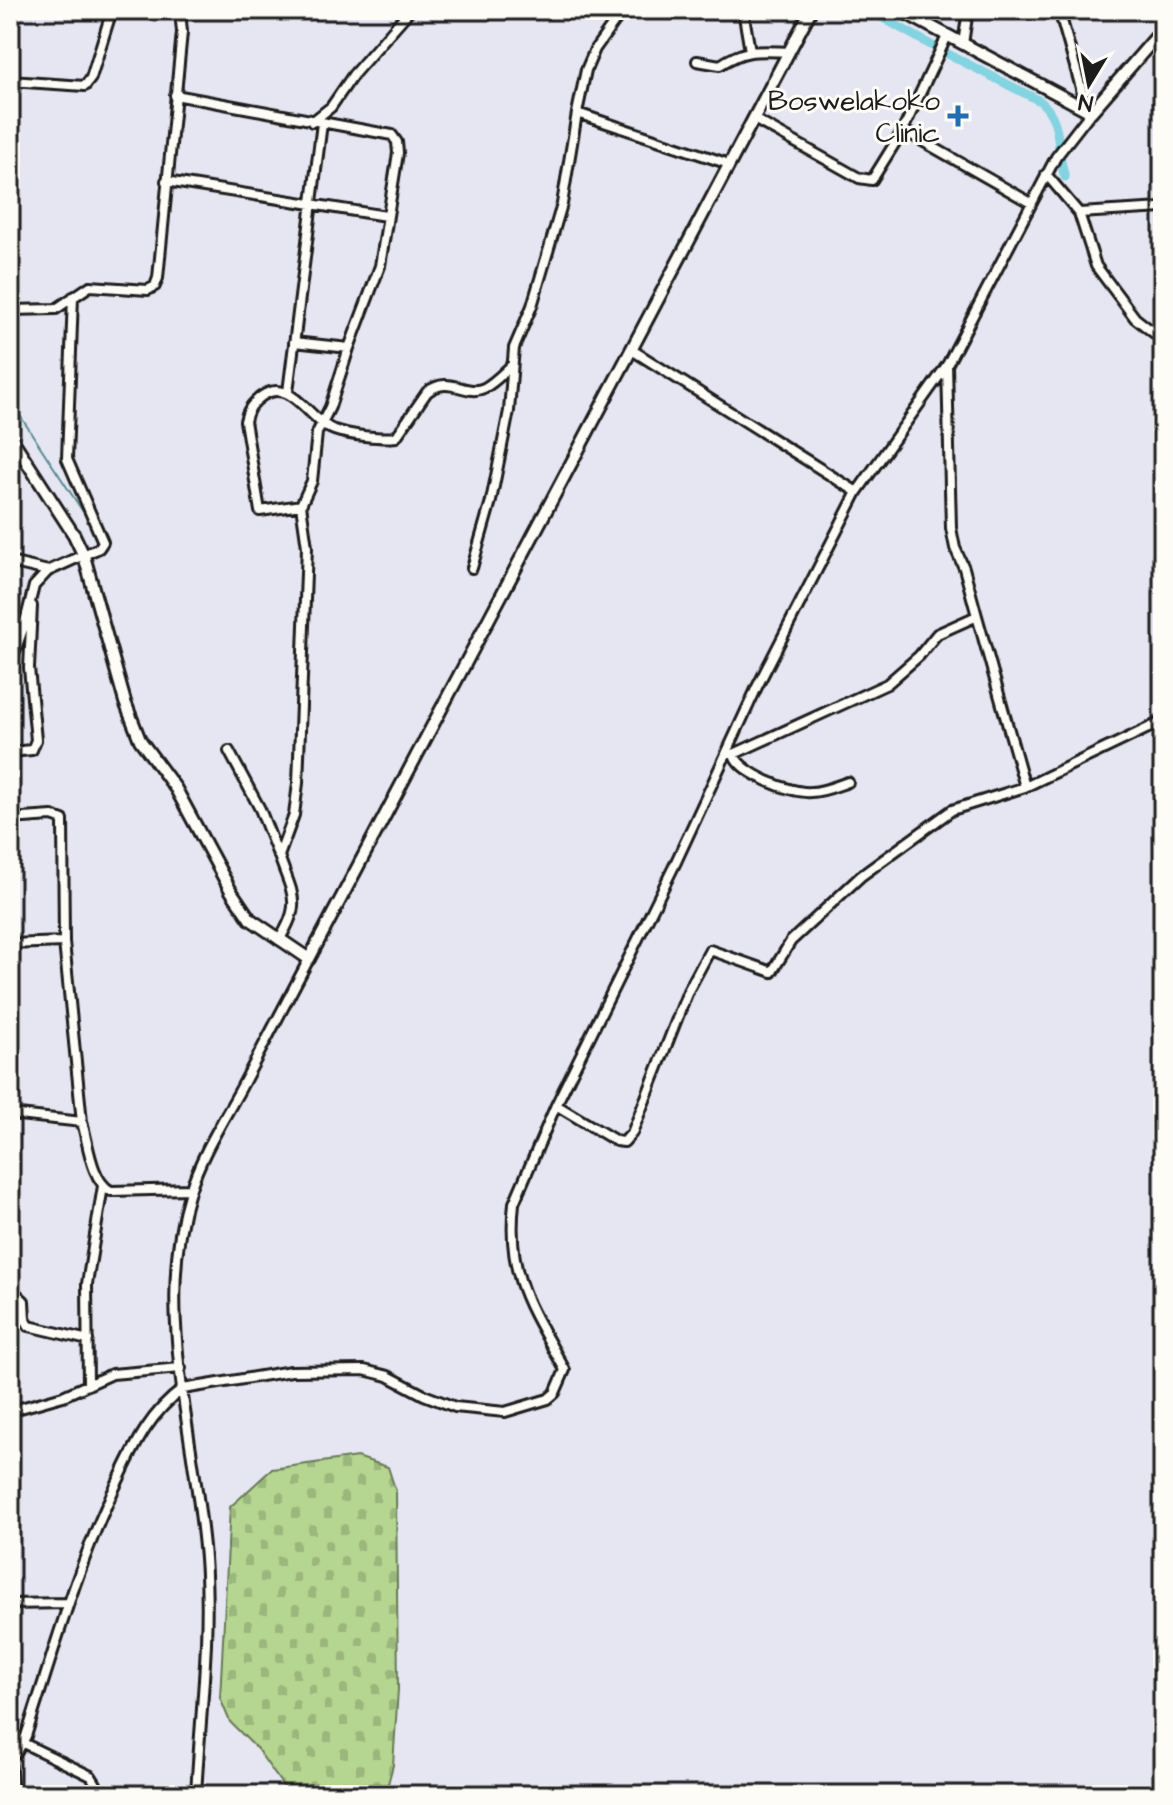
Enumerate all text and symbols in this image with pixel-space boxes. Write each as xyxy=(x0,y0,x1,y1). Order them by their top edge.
north arrow xyxy=(1049,44,1129,124)
place label: Boswelakoko Clinic xyxy=(768,82,940,153)
text: N xyxy=(1076,86,1095,119)
marker: Boswelakoko Clinic xyxy=(947,105,969,127)

